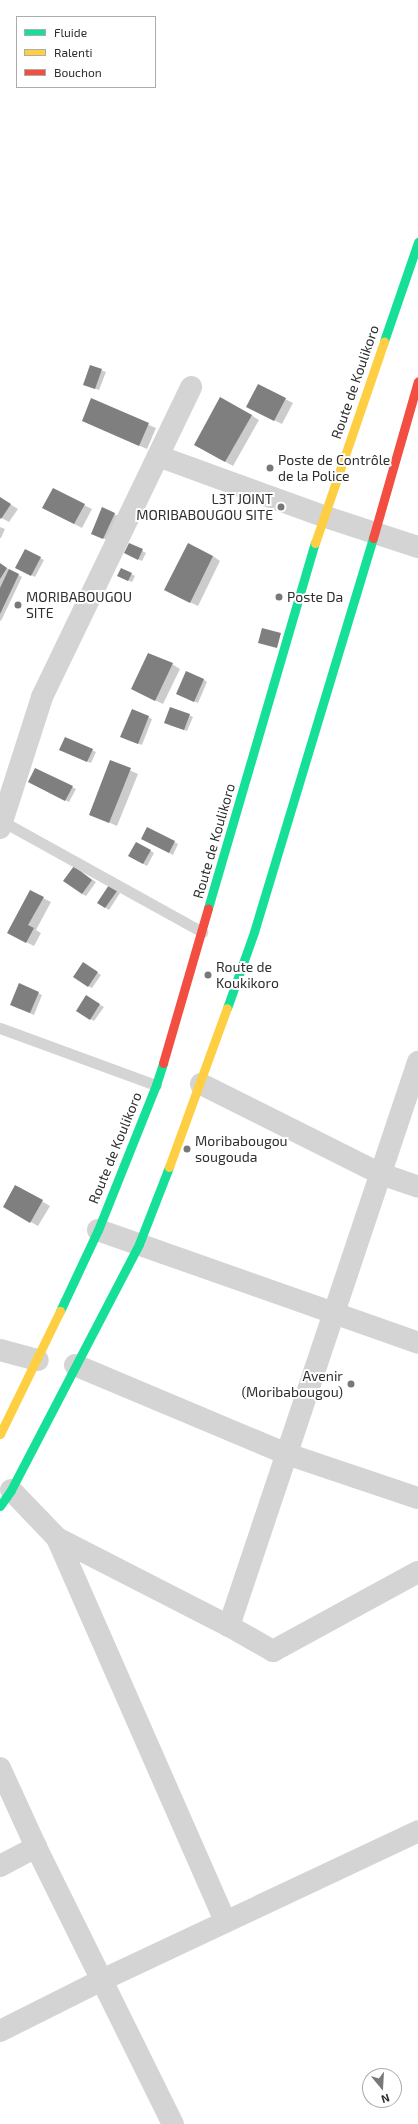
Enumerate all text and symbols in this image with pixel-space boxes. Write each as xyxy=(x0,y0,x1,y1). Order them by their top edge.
legend xyxy=(16,16,156,88)
text: Fluide xyxy=(54,25,87,39)
text: Ralenti xyxy=(54,45,93,59)
text: Bouchon xyxy=(54,65,102,79)
street label: Route de Koulikoro xyxy=(328,323,382,441)
place label: Poste de Contrôle de la Police xyxy=(278,452,390,484)
marker: Poste de Contrôle de la Police xyxy=(265,463,275,473)
place label: L3T JOINT MORIBABOUGOU SITE xyxy=(136,491,273,524)
marker: L3T JOINT MORIBABOUGOU SITE xyxy=(276,502,286,512)
place label: MORIBABOUGOU SITE xyxy=(26,589,132,622)
place label: Poste Da xyxy=(287,589,343,605)
marker: Poste Da xyxy=(274,592,284,602)
marker: MORIBABOUGOU SITE xyxy=(13,600,23,610)
street label: Route de Koulikoro xyxy=(190,781,238,901)
place label: Route de Koukikoro xyxy=(216,959,279,992)
marker: Route de Koukikoro xyxy=(203,970,213,980)
street label: Route de Koulikoro xyxy=(85,1090,145,1206)
place label: Moribabougou sougouda xyxy=(195,1133,288,1166)
marker: Moribabougou sougouda xyxy=(182,1144,192,1154)
place label: Avenir (Moribabougou) xyxy=(241,1368,343,1400)
marker: Avenir (Moribabougou) xyxy=(346,1379,356,1389)
north arrow xyxy=(362,2068,402,2108)
text: N xyxy=(380,2092,391,2106)

